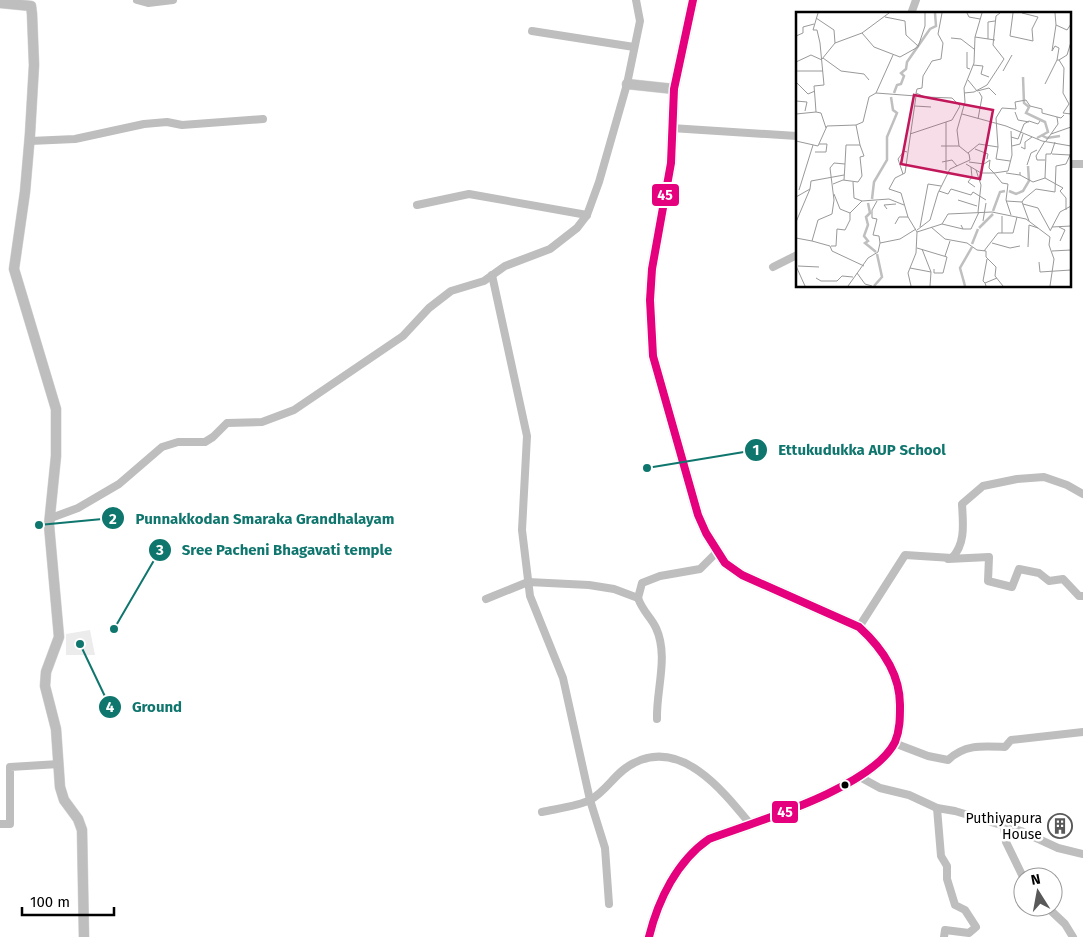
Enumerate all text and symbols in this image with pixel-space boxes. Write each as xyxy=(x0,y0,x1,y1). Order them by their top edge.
inset map xyxy=(796,12,1070,288)
line badge: 45 xyxy=(651,183,680,207)
text: 45 xyxy=(657,187,673,204)
callout: Ettukudukka AUP School xyxy=(743,435,956,465)
text: 1 xyxy=(753,441,759,459)
text: Ettukudukka AUP School xyxy=(778,441,946,459)
callout: Punnakkodan Smaraka Grandhalayam xyxy=(100,503,404,533)
text: 2 xyxy=(109,510,117,528)
text: Punnakkodan Smaraka Grandhalayam xyxy=(136,510,394,528)
callout: Sree Pacheni Bhagavati temple xyxy=(147,535,403,565)
text: 3 xyxy=(155,541,164,559)
text: Sree Pacheni Bhagavati temple xyxy=(182,541,392,559)
callout: Ground xyxy=(97,692,192,722)
text: 4 xyxy=(106,698,115,716)
text: Ground xyxy=(132,698,182,716)
unlabelled marker xyxy=(840,780,850,790)
line badge: 45 xyxy=(771,800,799,824)
text: 45 xyxy=(777,804,793,821)
place label: Puthiyapura House xyxy=(966,810,1042,843)
building icon: Puthiyapura House xyxy=(1047,813,1073,839)
north arrow xyxy=(1013,867,1063,917)
text: N xyxy=(1029,870,1042,889)
scale bar xyxy=(22,884,115,916)
text: 100 m xyxy=(30,893,70,911)

